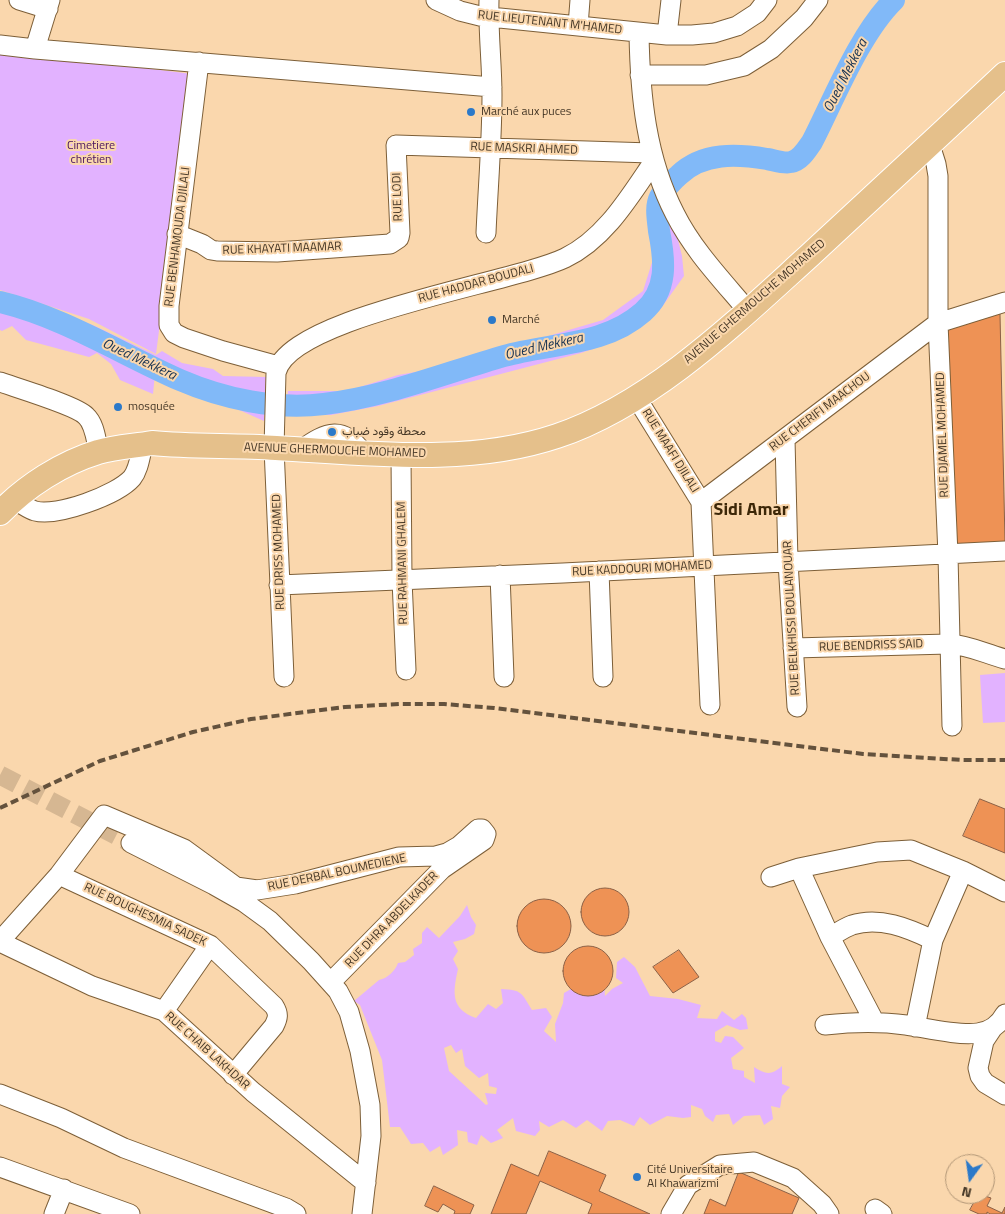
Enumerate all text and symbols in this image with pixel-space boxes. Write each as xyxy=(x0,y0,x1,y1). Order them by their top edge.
street label: RUE LIEUTENANT M'HAMED xyxy=(477,8,623,38)
water label: Oued Mekkera xyxy=(820,37,872,115)
place label: Marché aux puces xyxy=(481,105,571,119)
marker: Marché aux puces xyxy=(465,106,477,118)
park label: Cimetiere chrétien xyxy=(67,139,115,167)
street label: RUE MASKRI AHMED xyxy=(470,140,578,158)
street label: RUE BENHAMOUDA DJILALI xyxy=(162,166,194,308)
street label: RUE LODI xyxy=(390,173,406,221)
street label: AVENUE GHERMOUCHE MOHAMED xyxy=(681,237,829,367)
street label: RUE KHAYATI MAAMAR xyxy=(222,240,342,258)
street label: RUE HADDAR BOUDALI xyxy=(417,262,535,306)
place label: Marché xyxy=(502,313,540,327)
marker: Marché xyxy=(486,314,498,326)
water label: Oued Mekkera xyxy=(503,330,585,364)
water label: Oued Mekkera xyxy=(99,336,179,384)
street label: RUE CHERIFI MAACHOU xyxy=(767,369,873,455)
street label: RUE DJAMEL MOHAMED xyxy=(934,372,952,498)
place label: mosquée xyxy=(128,400,175,414)
marker: mosquée xyxy=(112,401,124,413)
street label: RUE MAAFI DJILALI xyxy=(638,406,702,496)
place label: محطة وقود ضباب xyxy=(342,425,426,439)
marker: محطة وقود ضباب xyxy=(326,426,338,438)
street label: AVENUE GHERMOUCHE MOHAMED xyxy=(244,441,426,461)
street label: RUE DRISS MOHAMED xyxy=(270,494,288,610)
district label: Sidi Amar xyxy=(714,500,788,522)
street label: RUE RAHMANI GHALEM xyxy=(395,501,411,625)
street label: RUE BELKHISSI BOULANOUAR xyxy=(781,540,803,696)
street label: RUE KADDOURI MOHAMED xyxy=(572,558,712,580)
street label: RUE BENDRISS SAID xyxy=(819,637,923,655)
street label: RUE DERBAL BOUMEDIENE xyxy=(267,851,407,895)
street label: RUE DHRA ABDELKADER xyxy=(342,869,442,971)
street label: RUE BOUGHESMIA SADEK xyxy=(81,880,209,950)
street label: RUE CHAIB LAKHDAR xyxy=(162,1009,252,1093)
north arrow xyxy=(945,1154,995,1204)
place label: Cité Universitaire Al Khawarizmi xyxy=(647,1163,733,1191)
marker: Cité Universitaire Al Khawarizmi xyxy=(631,1171,643,1183)
text: N xyxy=(959,1182,974,1204)

